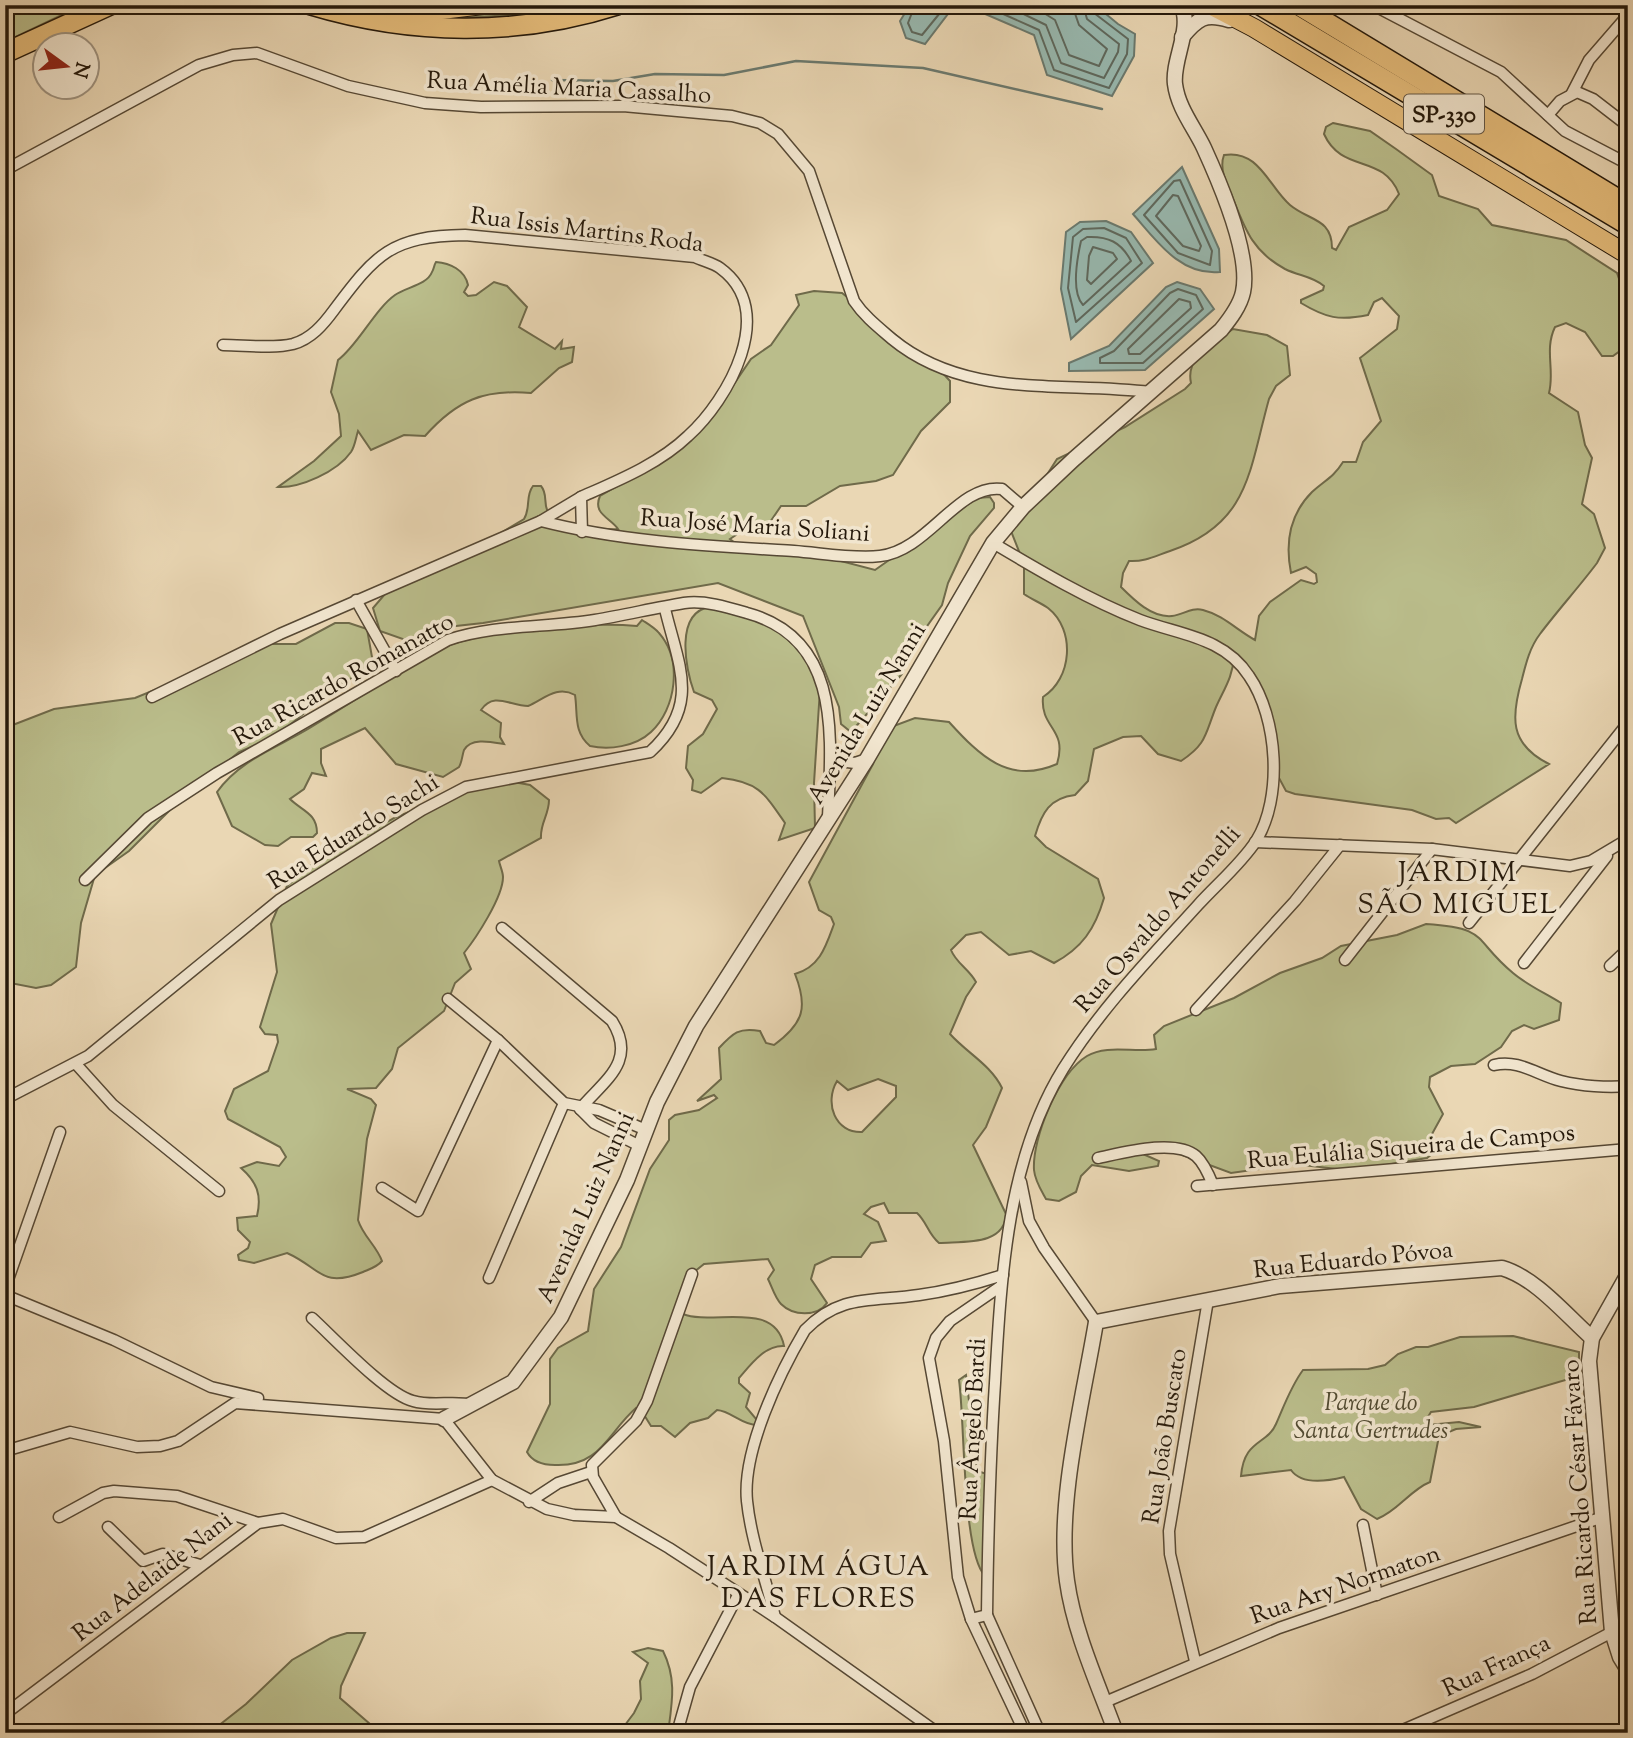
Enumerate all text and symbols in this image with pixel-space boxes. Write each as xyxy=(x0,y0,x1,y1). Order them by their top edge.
north arrow xyxy=(32,32,102,102)
text: N xyxy=(65,59,95,81)
street label: Rua Amélia Maria Cassalho xyxy=(426,65,712,113)
road number: SP-330 xyxy=(1404,94,1484,134)
street label: Rua Issis Martins Roda xyxy=(468,200,705,262)
street label: Rua José Maria Soliani xyxy=(639,502,871,552)
street label: Rua Ricardo Romanatto xyxy=(227,606,461,756)
street label: Avenida Luiz Nanni xyxy=(800,617,936,811)
street label: Rua Eduardo Sachi xyxy=(262,766,446,899)
street label: Rua Osvaldo Antonelli xyxy=(1068,819,1250,1021)
district label: JARDIM SÃO MIGUEL xyxy=(1357,854,1559,926)
street label: Avenida Luiz Nanni xyxy=(529,1106,644,1309)
street label: Rua Eulália Siqueira de Campos xyxy=(1246,1117,1576,1179)
street label: Rua Eduardo Póvoa xyxy=(1252,1234,1455,1288)
street label: Rua Ângelo Bardi xyxy=(952,1337,996,1521)
street label: Rua João Buscato xyxy=(1135,1346,1197,1526)
street label: Rua Ricardo César Fávaro xyxy=(1555,1358,1607,1626)
park label: Parque do Santa Gertrudes xyxy=(1294,1387,1448,1449)
street label: Rua Adelaide Nani xyxy=(66,1504,240,1651)
street label: Rua Ary Normaton xyxy=(1246,1537,1445,1634)
district label: JARDIM ÁGUA DAS FLORES xyxy=(705,1548,931,1620)
street label: Rua França xyxy=(1437,1627,1556,1707)

